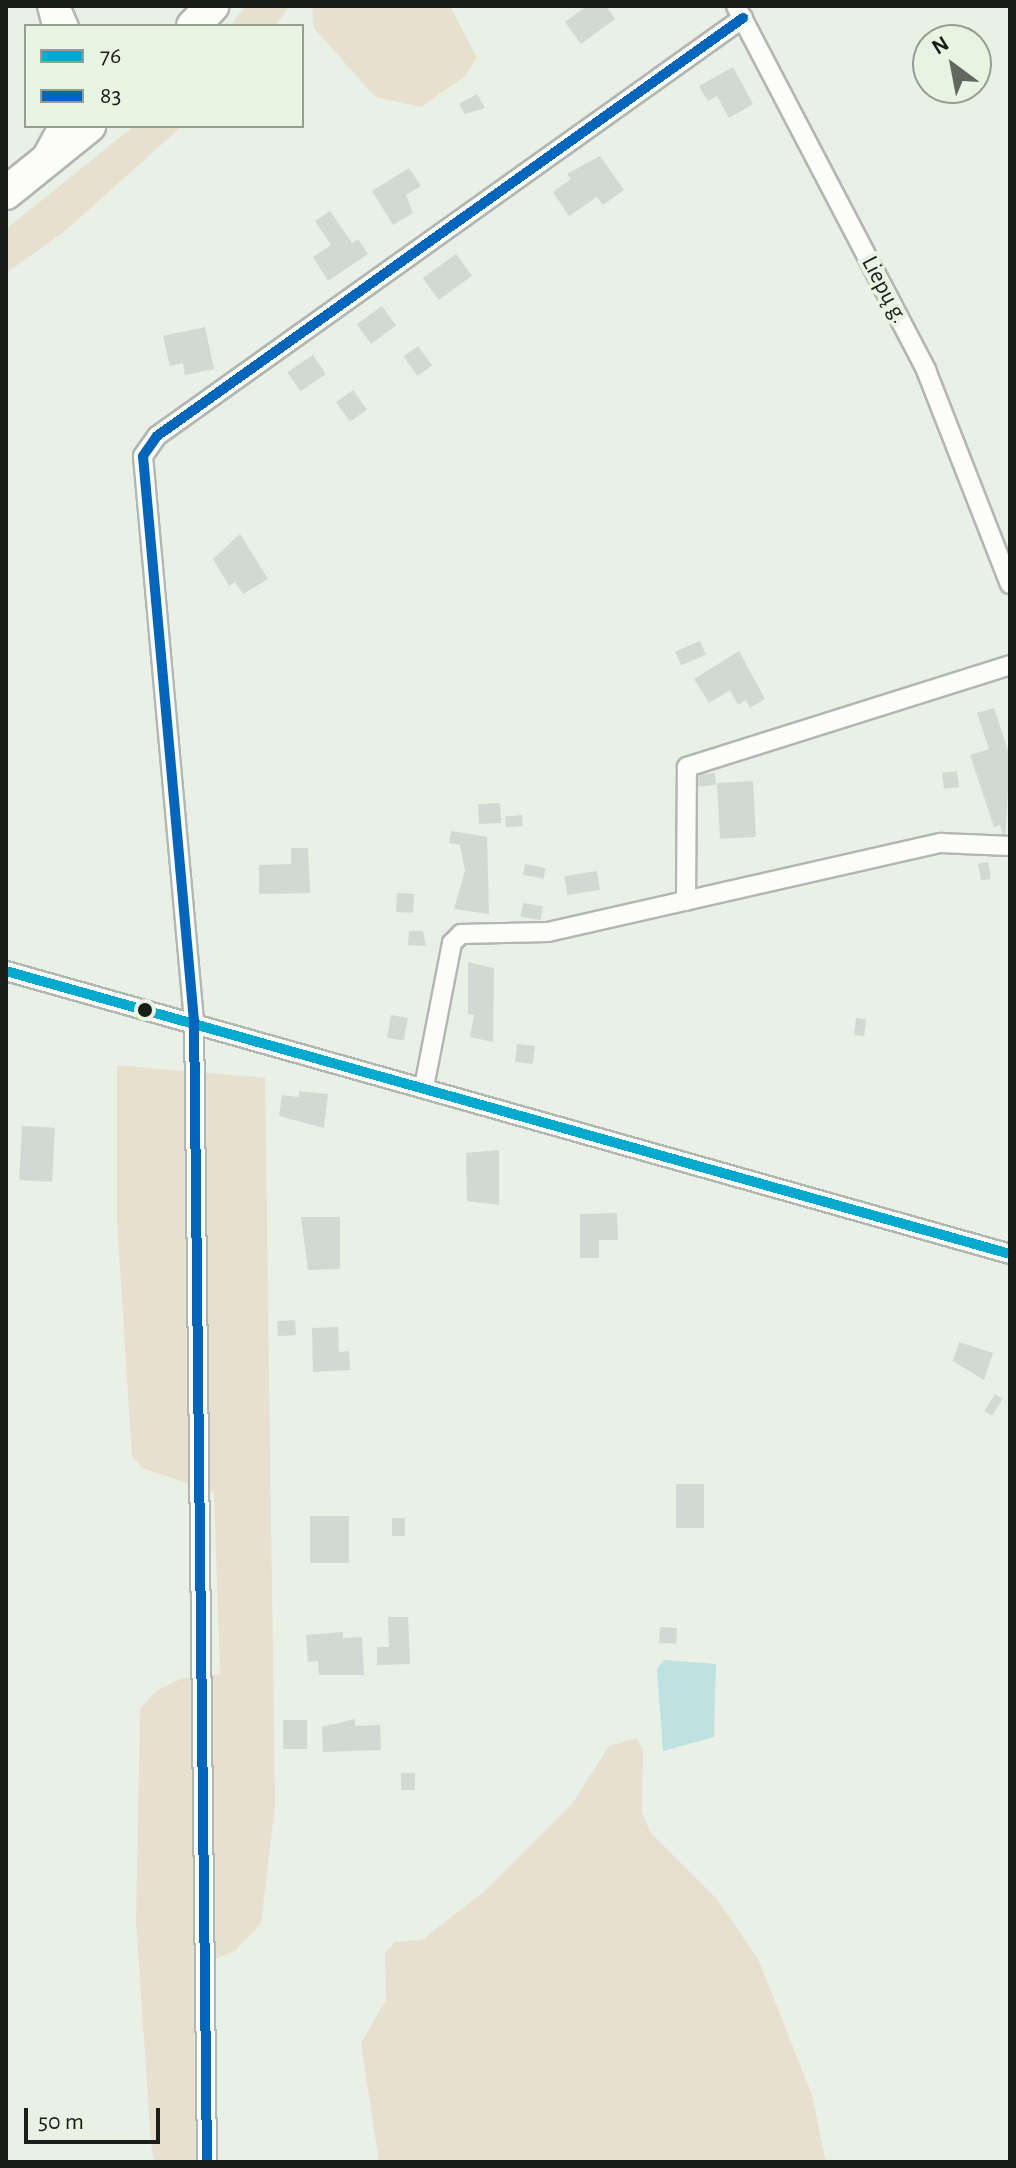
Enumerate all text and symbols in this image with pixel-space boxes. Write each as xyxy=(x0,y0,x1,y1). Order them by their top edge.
legend xyxy=(24,24,304,128)
north arrow xyxy=(912,24,992,104)
text: N xyxy=(928,32,953,59)
text: 76 xyxy=(100,44,121,68)
text: 83 xyxy=(100,84,121,108)
street label: Liepų g. xyxy=(854,251,914,329)
unlabelled marker xyxy=(137,1002,153,1018)
scale bar xyxy=(28,2092,164,2142)
text: 50 m xyxy=(38,2110,84,2134)

